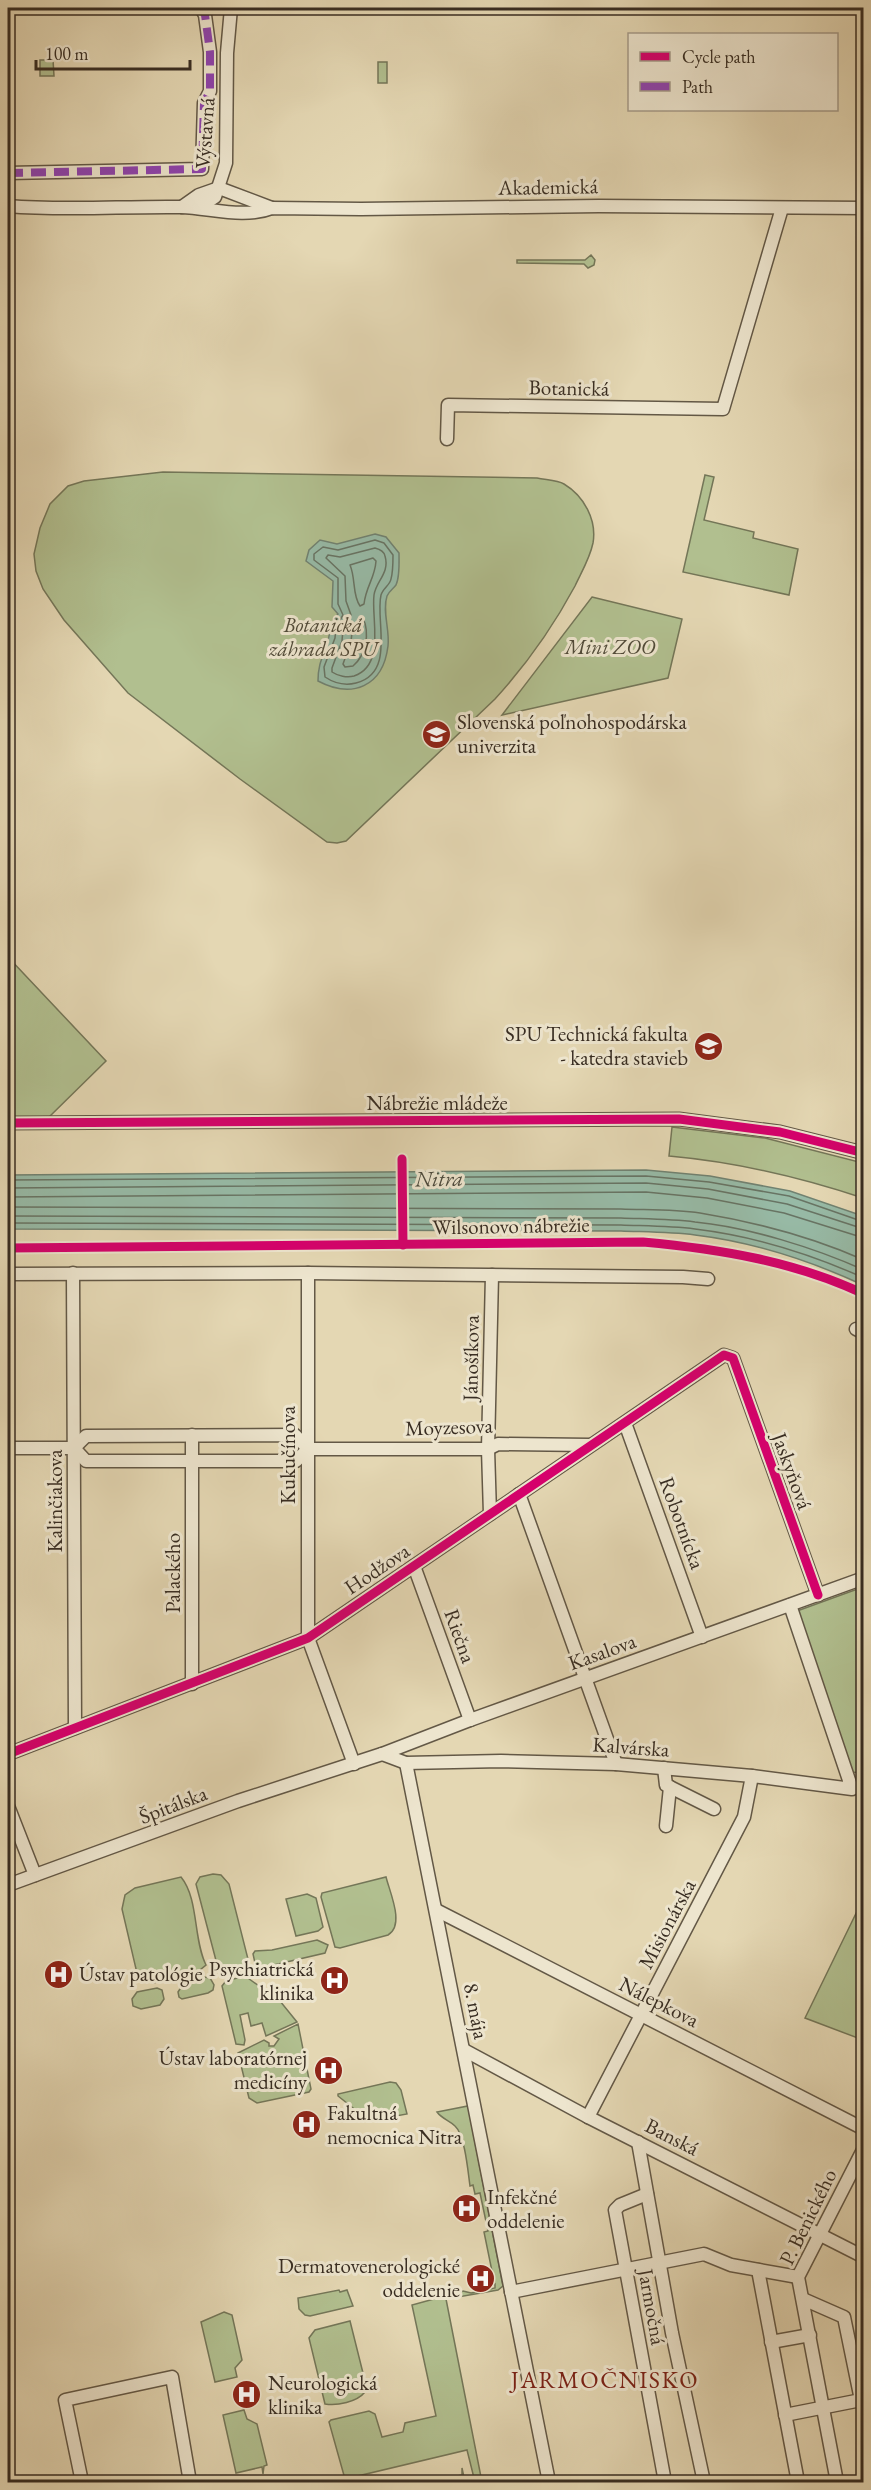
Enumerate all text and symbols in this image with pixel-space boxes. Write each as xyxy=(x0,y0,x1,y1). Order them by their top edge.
scale bar xyxy=(36,33,190,71)
legend xyxy=(628,33,838,111)
text: 100 m xyxy=(45,42,89,65)
text: Cycle path xyxy=(682,45,756,68)
text: Path xyxy=(682,75,713,98)
street label: Výstavná xyxy=(189,96,220,169)
street label: Akademická xyxy=(497,172,599,201)
street label: Botanická xyxy=(528,373,610,402)
park label: Botanická záhrada SPU xyxy=(269,611,380,662)
park label: Mini ZOO xyxy=(563,633,656,660)
place label: Slovenská poľnohospodárska univerzita xyxy=(457,708,687,759)
school or university icon: Slovenská poľnohospodárska univerzita xyxy=(420,718,452,750)
place label: SPU Technická fakulta - katedra stavieb xyxy=(505,1020,689,1071)
school or university icon: SPU Technická fakulta - katedra stavieb xyxy=(693,1030,725,1062)
street label: Nábrežie mládeže xyxy=(366,1089,508,1116)
water label: Nitra xyxy=(414,1164,463,1193)
street label: Wilsonovo nábrežie xyxy=(432,1211,590,1240)
street label: Jánošíkova xyxy=(456,1314,485,1403)
street label: Kukučínova xyxy=(274,1405,301,1504)
street label: Moyzesova xyxy=(405,1411,494,1442)
street label: Jaskyňová xyxy=(765,1427,819,1514)
street label: Kalinčiakova xyxy=(41,1449,68,1553)
street label: Robotnícka xyxy=(653,1473,712,1573)
street label: Palackého xyxy=(159,1533,186,1613)
street label: Hodžova xyxy=(339,1537,415,1600)
street label: Riečna xyxy=(438,1605,483,1667)
street label: Kasalova xyxy=(564,1627,640,1676)
street label: Kalvárska xyxy=(592,1730,671,1763)
street label: Špitálska xyxy=(135,1779,211,1830)
street label: Misionárska xyxy=(632,1874,702,1973)
place label: Psychiatrická klinika xyxy=(209,1955,315,2006)
hospital icon: Ústav patológie xyxy=(42,1958,74,1990)
place label: Ústav patológie xyxy=(79,1960,203,1987)
hospital icon: Psychiatrická klinika xyxy=(319,1965,351,1997)
street label: Nálepkova xyxy=(615,1970,704,2033)
street label: 8. mája xyxy=(458,1980,495,2042)
place label: Ústav laboratórnej medicíny xyxy=(159,2044,308,2095)
hospital icon: Ústav laboratórnej medicíny xyxy=(312,2054,344,2086)
place label: Fakultná nemocnica Nitra xyxy=(327,2099,463,2150)
hospital icon: Fakultná nemocnica Nitra xyxy=(290,2109,322,2141)
street label: Banská xyxy=(641,2112,704,2162)
street label: P. Benického xyxy=(773,2164,842,2269)
place label: Infekčné oddelenie xyxy=(487,2183,565,2234)
hospital icon: Infekčné oddelenie xyxy=(450,2193,482,2225)
place label: Dermatovenerologické oddelenie xyxy=(278,2252,460,2303)
hospital icon: Dermatovenerologické oddelenie xyxy=(465,2262,497,2294)
street label: Jarmočná xyxy=(632,2265,673,2348)
district label: JARMOČNISKO xyxy=(509,2364,699,2395)
place label: Neurologická klinika xyxy=(268,2369,378,2420)
hospital icon: Neurologická klinika xyxy=(231,2379,263,2411)

